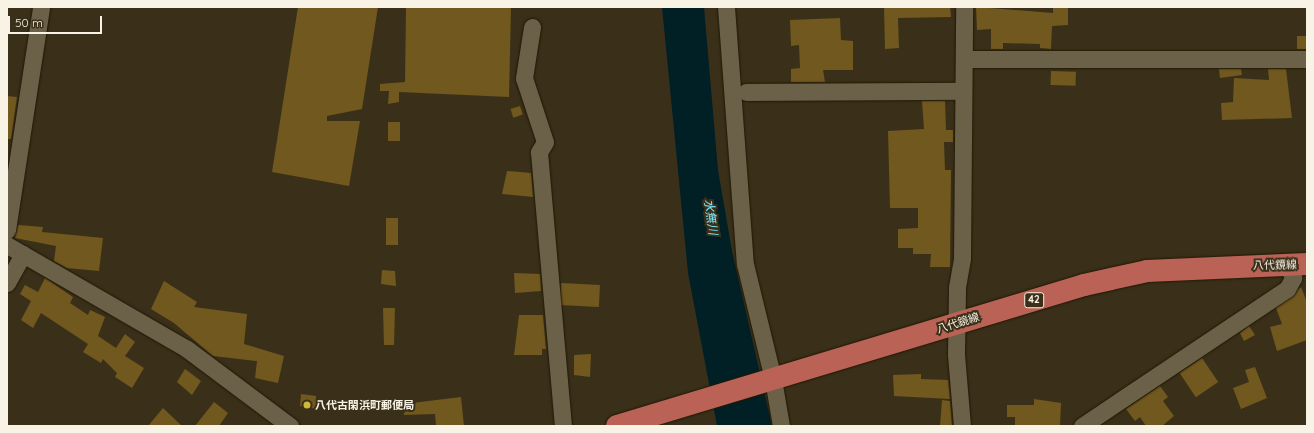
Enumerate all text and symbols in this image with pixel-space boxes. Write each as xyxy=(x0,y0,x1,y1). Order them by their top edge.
scale bar xyxy=(10,8,104,34)
text: 50 m xyxy=(15,15,43,30)
water label: 水無川 xyxy=(701,198,721,236)
street label: 八代鏡線 xyxy=(1253,258,1297,272)
road number: 42 xyxy=(1024,292,1044,308)
street label: 八代鏡線 xyxy=(935,310,981,336)
place label: 八代古閑浜町郵便局 xyxy=(315,398,414,412)
marker: 八代古閑浜町郵便局 xyxy=(302,400,312,410)

